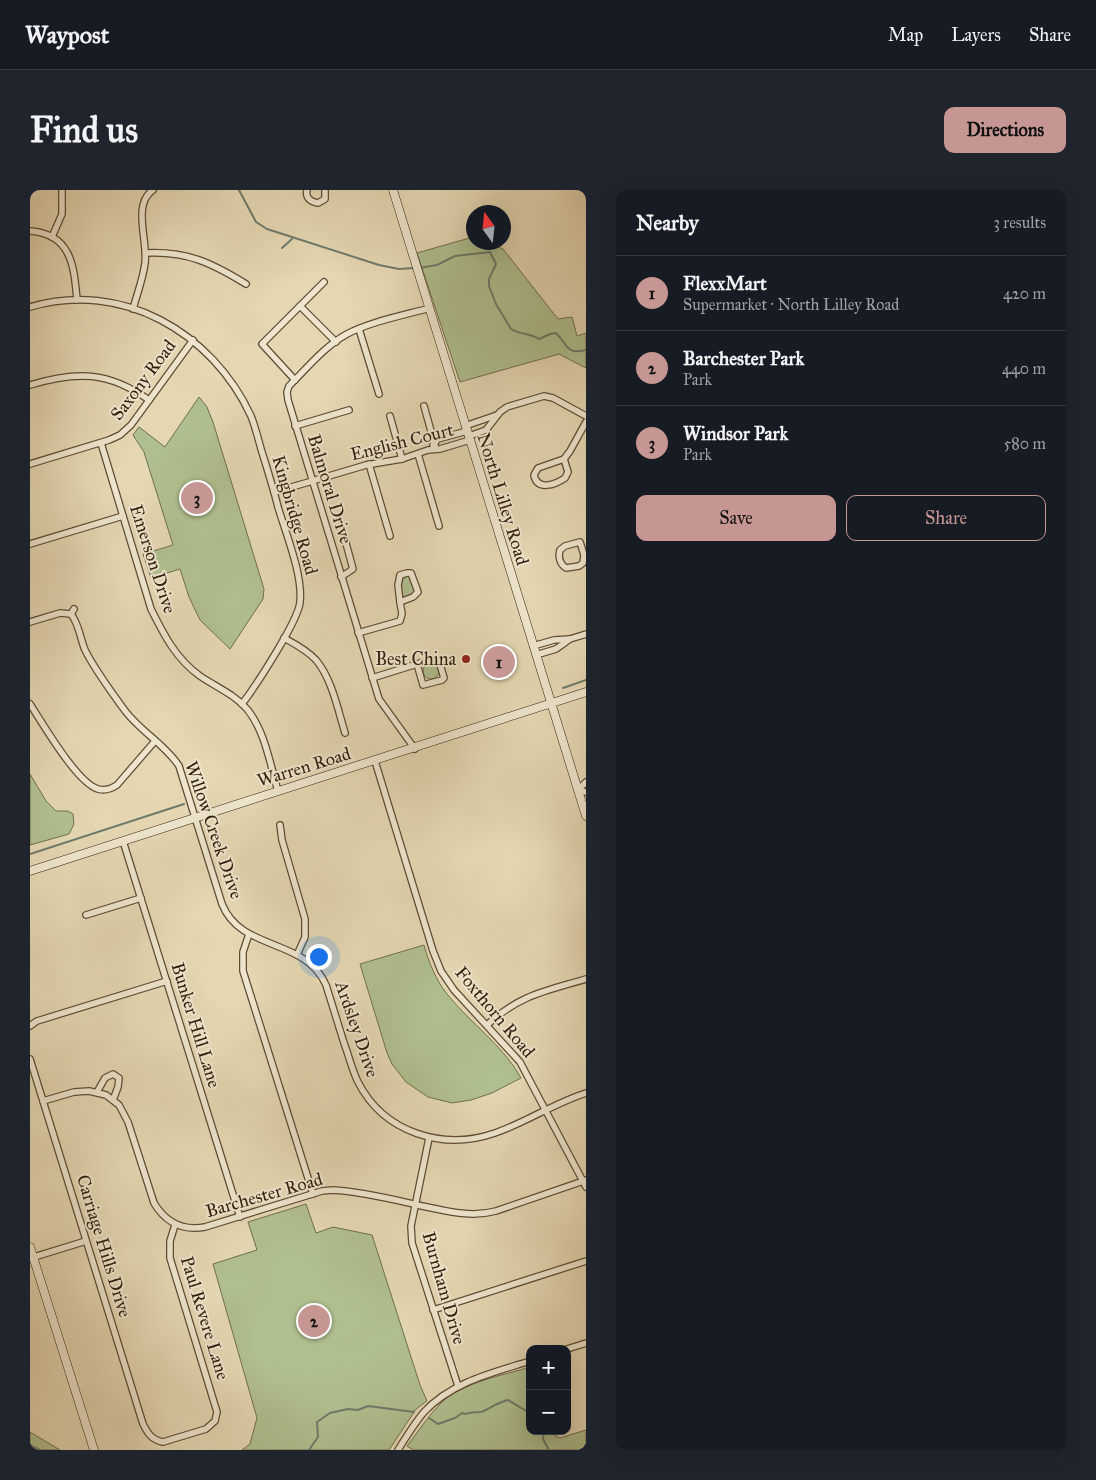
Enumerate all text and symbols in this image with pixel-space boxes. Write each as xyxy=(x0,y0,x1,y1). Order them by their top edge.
text: Waypost xyxy=(25,20,109,50)
text: Map xyxy=(888,24,923,46)
text: Layers xyxy=(951,24,1001,46)
text: Share xyxy=(1029,24,1071,46)
button: Directions xyxy=(944,107,1066,153)
text: Find us xyxy=(30,109,138,152)
north arrow xyxy=(466,205,511,250)
text: Nearby xyxy=(636,210,699,236)
text: 3 results xyxy=(993,213,1046,232)
text: FlexxMart xyxy=(683,272,767,295)
text: 1 xyxy=(649,284,655,303)
text: 420 m xyxy=(1003,284,1046,303)
text: Supermarket · North Lilley Road xyxy=(683,295,899,314)
street label: Saxony Road xyxy=(106,335,180,425)
text: Barchester Park xyxy=(683,347,804,370)
text: 2 xyxy=(648,359,656,378)
text: 440 m xyxy=(1002,359,1046,378)
text: Park xyxy=(683,370,712,389)
street label: English Court xyxy=(348,418,457,466)
text: Windsor Park xyxy=(683,422,788,445)
street label: North Lilley Road xyxy=(472,430,534,568)
street label: Balmoral Drive xyxy=(303,432,357,546)
text: 3 xyxy=(649,434,655,453)
text: 580 m xyxy=(1004,434,1046,453)
text: Park xyxy=(683,445,712,464)
street label: Kingbridge Road xyxy=(266,453,323,578)
pin: 3 xyxy=(181,479,213,517)
button: Save xyxy=(636,495,836,541)
button: Share xyxy=(846,495,1046,541)
street label: Emerson Drive xyxy=(125,502,181,616)
pin: 1 xyxy=(483,643,515,681)
place label: Best China xyxy=(375,648,456,670)
marker: Best China xyxy=(460,653,472,665)
street label: Warren Road xyxy=(255,742,353,792)
street label: Willow Creek Drive xyxy=(180,758,248,902)
your location xyxy=(306,944,332,970)
street label: Bunker Hill Lane xyxy=(166,960,226,1090)
street label: Foxthorn Road xyxy=(450,962,540,1062)
street label: Ardsley Drive xyxy=(330,977,384,1080)
street label: Barchester Road xyxy=(203,1168,325,1222)
street label: Carriage Hills Drive xyxy=(71,1172,136,1320)
street label: Burnham Drive xyxy=(417,1229,471,1347)
street label: Paul Revere Lane xyxy=(176,1254,234,1382)
pin: 2 xyxy=(298,1302,330,1340)
map controls xyxy=(526,1345,571,1435)
button: + xyxy=(526,1345,571,1390)
button: − xyxy=(526,1390,571,1435)

